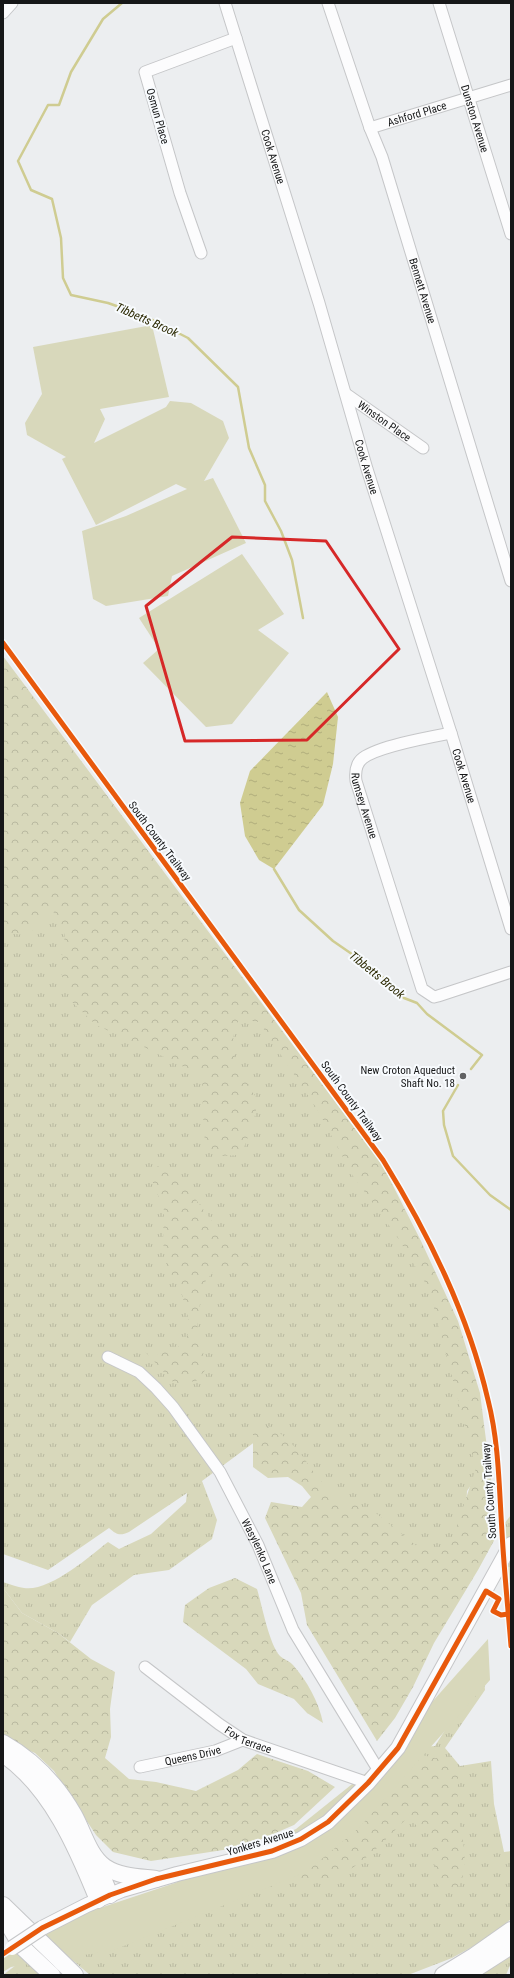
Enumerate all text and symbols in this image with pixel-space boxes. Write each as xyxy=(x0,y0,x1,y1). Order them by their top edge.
street label: Dunston Avenue xyxy=(458,83,491,154)
street label: Osmun Place xyxy=(143,87,172,145)
street label: Ashford Place xyxy=(386,99,448,129)
street label: Cook Avenue xyxy=(258,128,287,186)
street label: Bennett Avenue xyxy=(406,257,438,325)
water label: Tibbetts Brook xyxy=(113,300,181,340)
street label: Winston Place xyxy=(355,398,413,445)
street label: Cook Avenue xyxy=(352,438,381,496)
street label: Cook Avenue xyxy=(449,747,478,805)
street label: Rumsey Avenue xyxy=(348,772,380,840)
street label: South County Trailway xyxy=(126,799,194,884)
water label: Tibbetts Brook xyxy=(346,948,408,1002)
street label: South County Trailway xyxy=(318,1059,385,1144)
place label: New Croton Aqueduct Shaft No. 18 xyxy=(360,1064,455,1090)
marker: New Croton Aqueduct Shaft No. 18 xyxy=(458,1071,468,1081)
street label: South County Trailway xyxy=(480,1442,499,1539)
street label: Wasylenko Lane xyxy=(238,1517,279,1586)
street label: Fox Terrace xyxy=(222,1724,273,1756)
street label: Queens Drive xyxy=(164,1743,223,1769)
street label: Yonkers Avenue xyxy=(225,1826,295,1859)

